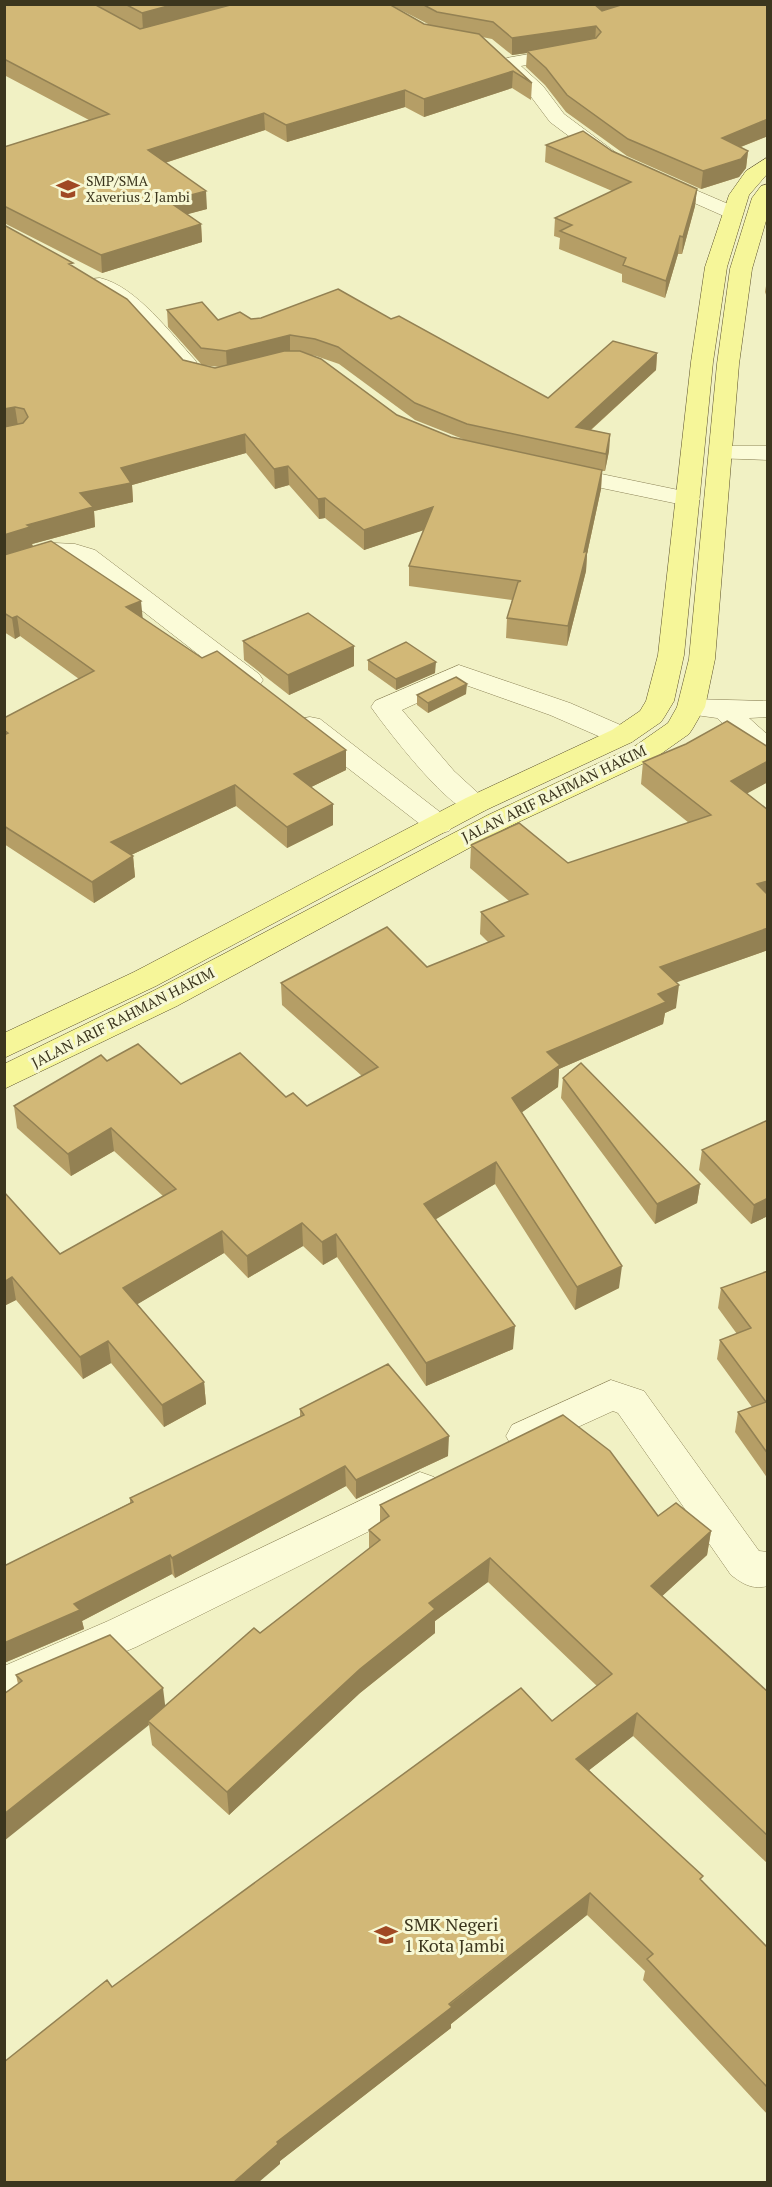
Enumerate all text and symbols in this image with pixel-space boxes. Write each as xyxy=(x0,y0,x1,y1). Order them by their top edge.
place label: SMP/SMA Xaverius 2 Jambi xyxy=(86,171,190,206)
school or university icon: SMP/SMA Xaverius 2 Jambi xyxy=(55,176,81,202)
street label: JALAN ARIF RAHMAN HAKIM xyxy=(458,740,649,847)
street label: JALAN ARIF RAHMAN HAKIM xyxy=(28,962,217,1072)
place label: SMK Negeri 1 Kota Jambi xyxy=(404,1912,505,1957)
school or university icon: SMK Negeri 1 Kota Jambi xyxy=(373,1922,399,1948)

